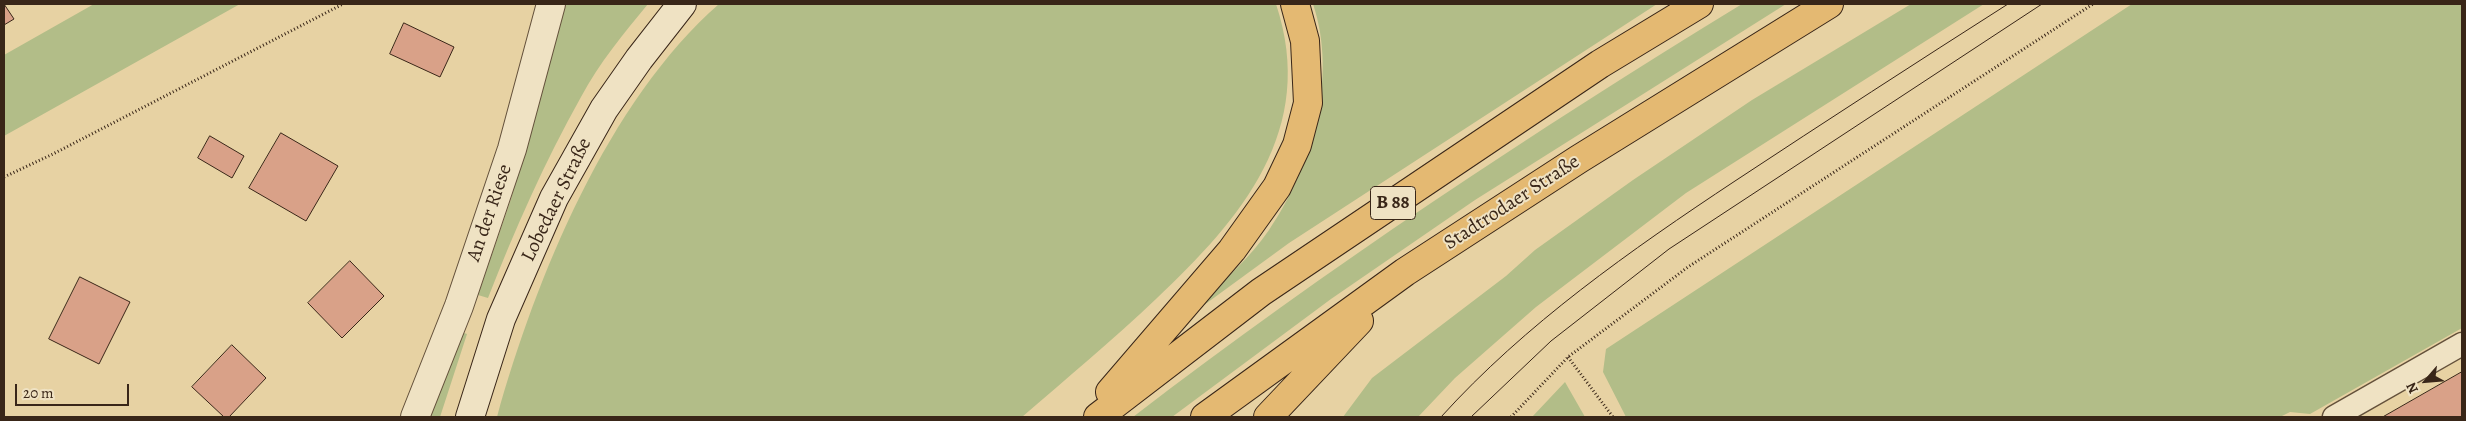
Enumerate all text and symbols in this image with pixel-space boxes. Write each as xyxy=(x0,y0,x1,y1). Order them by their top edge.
street label: Lobedaer Straße xyxy=(517,134,597,266)
street label: Stadtrodaer Straße xyxy=(1440,150,1584,256)
street label: An der Riese xyxy=(462,161,518,265)
road number: B 88 xyxy=(1370,187,1416,220)
north arrow xyxy=(2401,356,2451,406)
scale bar xyxy=(18,374,131,406)
text: N xyxy=(2401,379,2423,397)
text: 20 m xyxy=(23,383,54,403)

